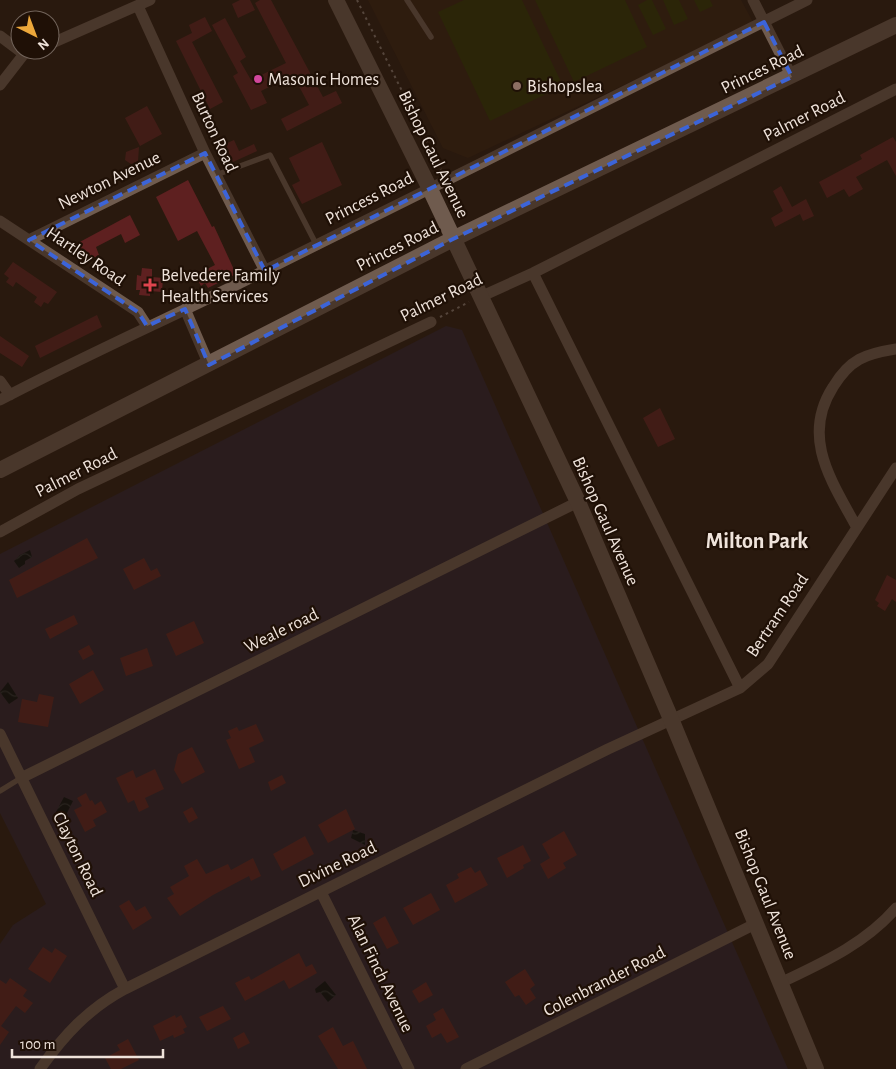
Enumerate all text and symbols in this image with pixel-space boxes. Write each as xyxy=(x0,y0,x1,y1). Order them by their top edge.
north arrow xyxy=(10,10,60,60)
text: N xyxy=(35,35,51,52)
street label: Princes Road xyxy=(718,42,806,98)
place label: Masonic Homes xyxy=(268,71,379,89)
marker: Masonic Homes xyxy=(252,73,264,85)
place label: Bishopslea xyxy=(527,78,603,96)
marker: Bishopslea xyxy=(511,80,523,92)
street label: Bishop Gaul Avenue xyxy=(395,88,472,221)
street label: Burton Road xyxy=(188,89,241,176)
street label: Palmer Road xyxy=(761,89,848,145)
street label: Newton Avenue xyxy=(55,148,163,213)
street label: Princess Road xyxy=(323,169,416,229)
street label: Princes Road xyxy=(354,219,441,275)
street label: Hartley Road xyxy=(43,224,128,290)
place label: Belvedere Family Health Services xyxy=(161,267,280,306)
street label: Palmer Road xyxy=(398,270,485,325)
marker: Belvedere Family Health Services xyxy=(143,278,157,292)
street label: Palmer Road xyxy=(33,445,120,501)
street label: Bishop Gaul Avenue xyxy=(569,454,642,589)
district label: Milton Park xyxy=(706,530,808,552)
street label: Bertram Road xyxy=(743,571,812,661)
street label: Weale road xyxy=(242,605,321,656)
street label: Clayton Road xyxy=(49,809,105,900)
street label: Bishop Gaul Avenue xyxy=(731,827,799,962)
street label: Divine Road xyxy=(296,838,379,891)
street label: Alan Finch Avenue xyxy=(344,912,416,1035)
street label: Colenbrander Road xyxy=(541,943,668,1020)
scale bar xyxy=(12,1026,164,1058)
text: 100 m xyxy=(20,1037,55,1052)

